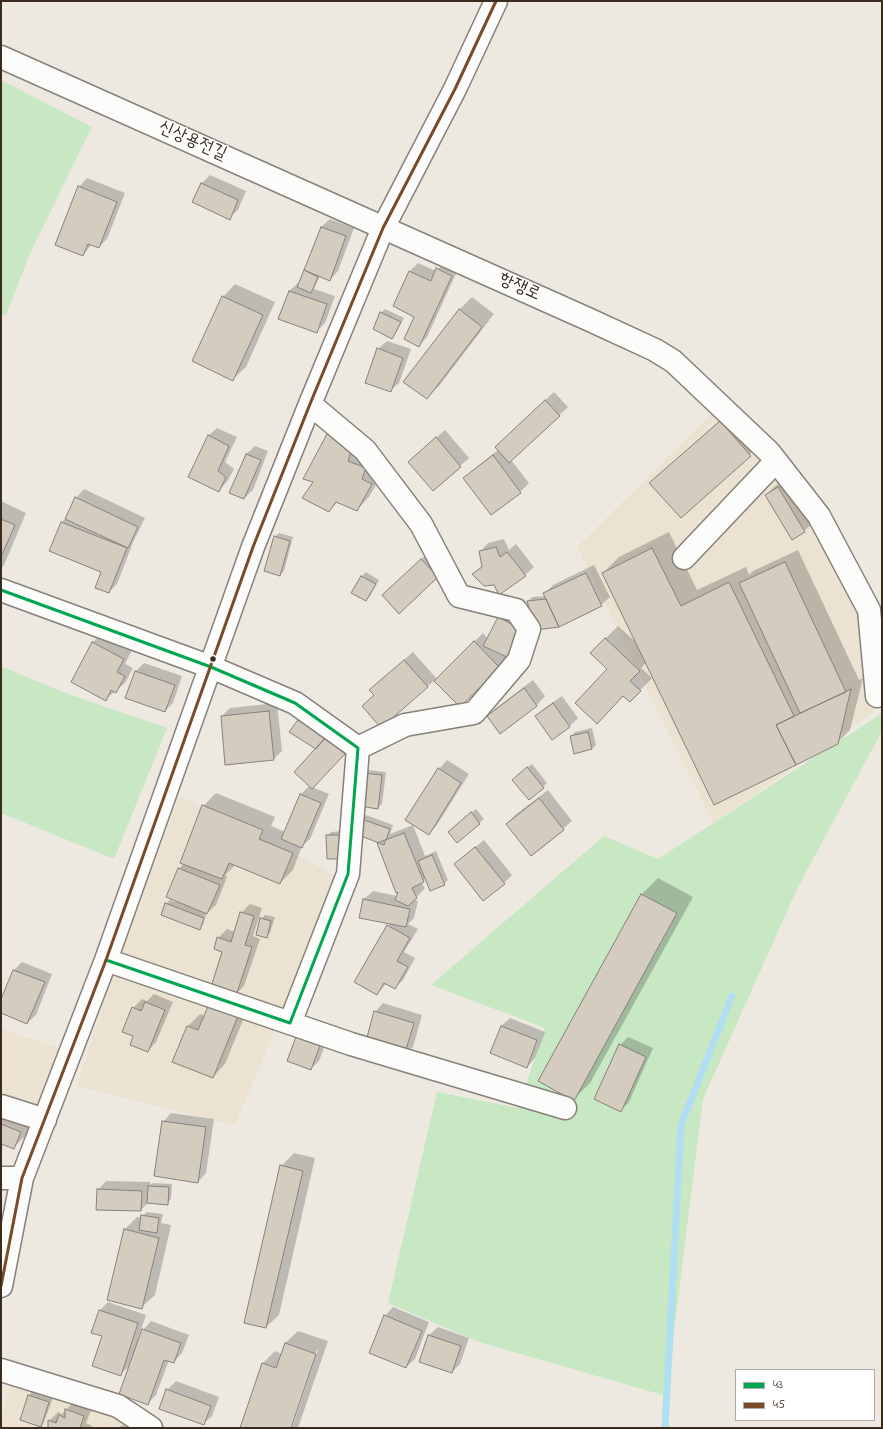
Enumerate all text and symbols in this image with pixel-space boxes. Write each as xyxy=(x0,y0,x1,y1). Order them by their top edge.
street label: 신상용전길 xyxy=(155,117,229,167)
street label: 항쟁로 xyxy=(495,269,543,307)
unlabelled marker xyxy=(208,654,218,664)
legend xyxy=(735,1369,875,1421)
text: 43 xyxy=(773,1376,783,1394)
text: 45 xyxy=(773,1396,785,1414)

